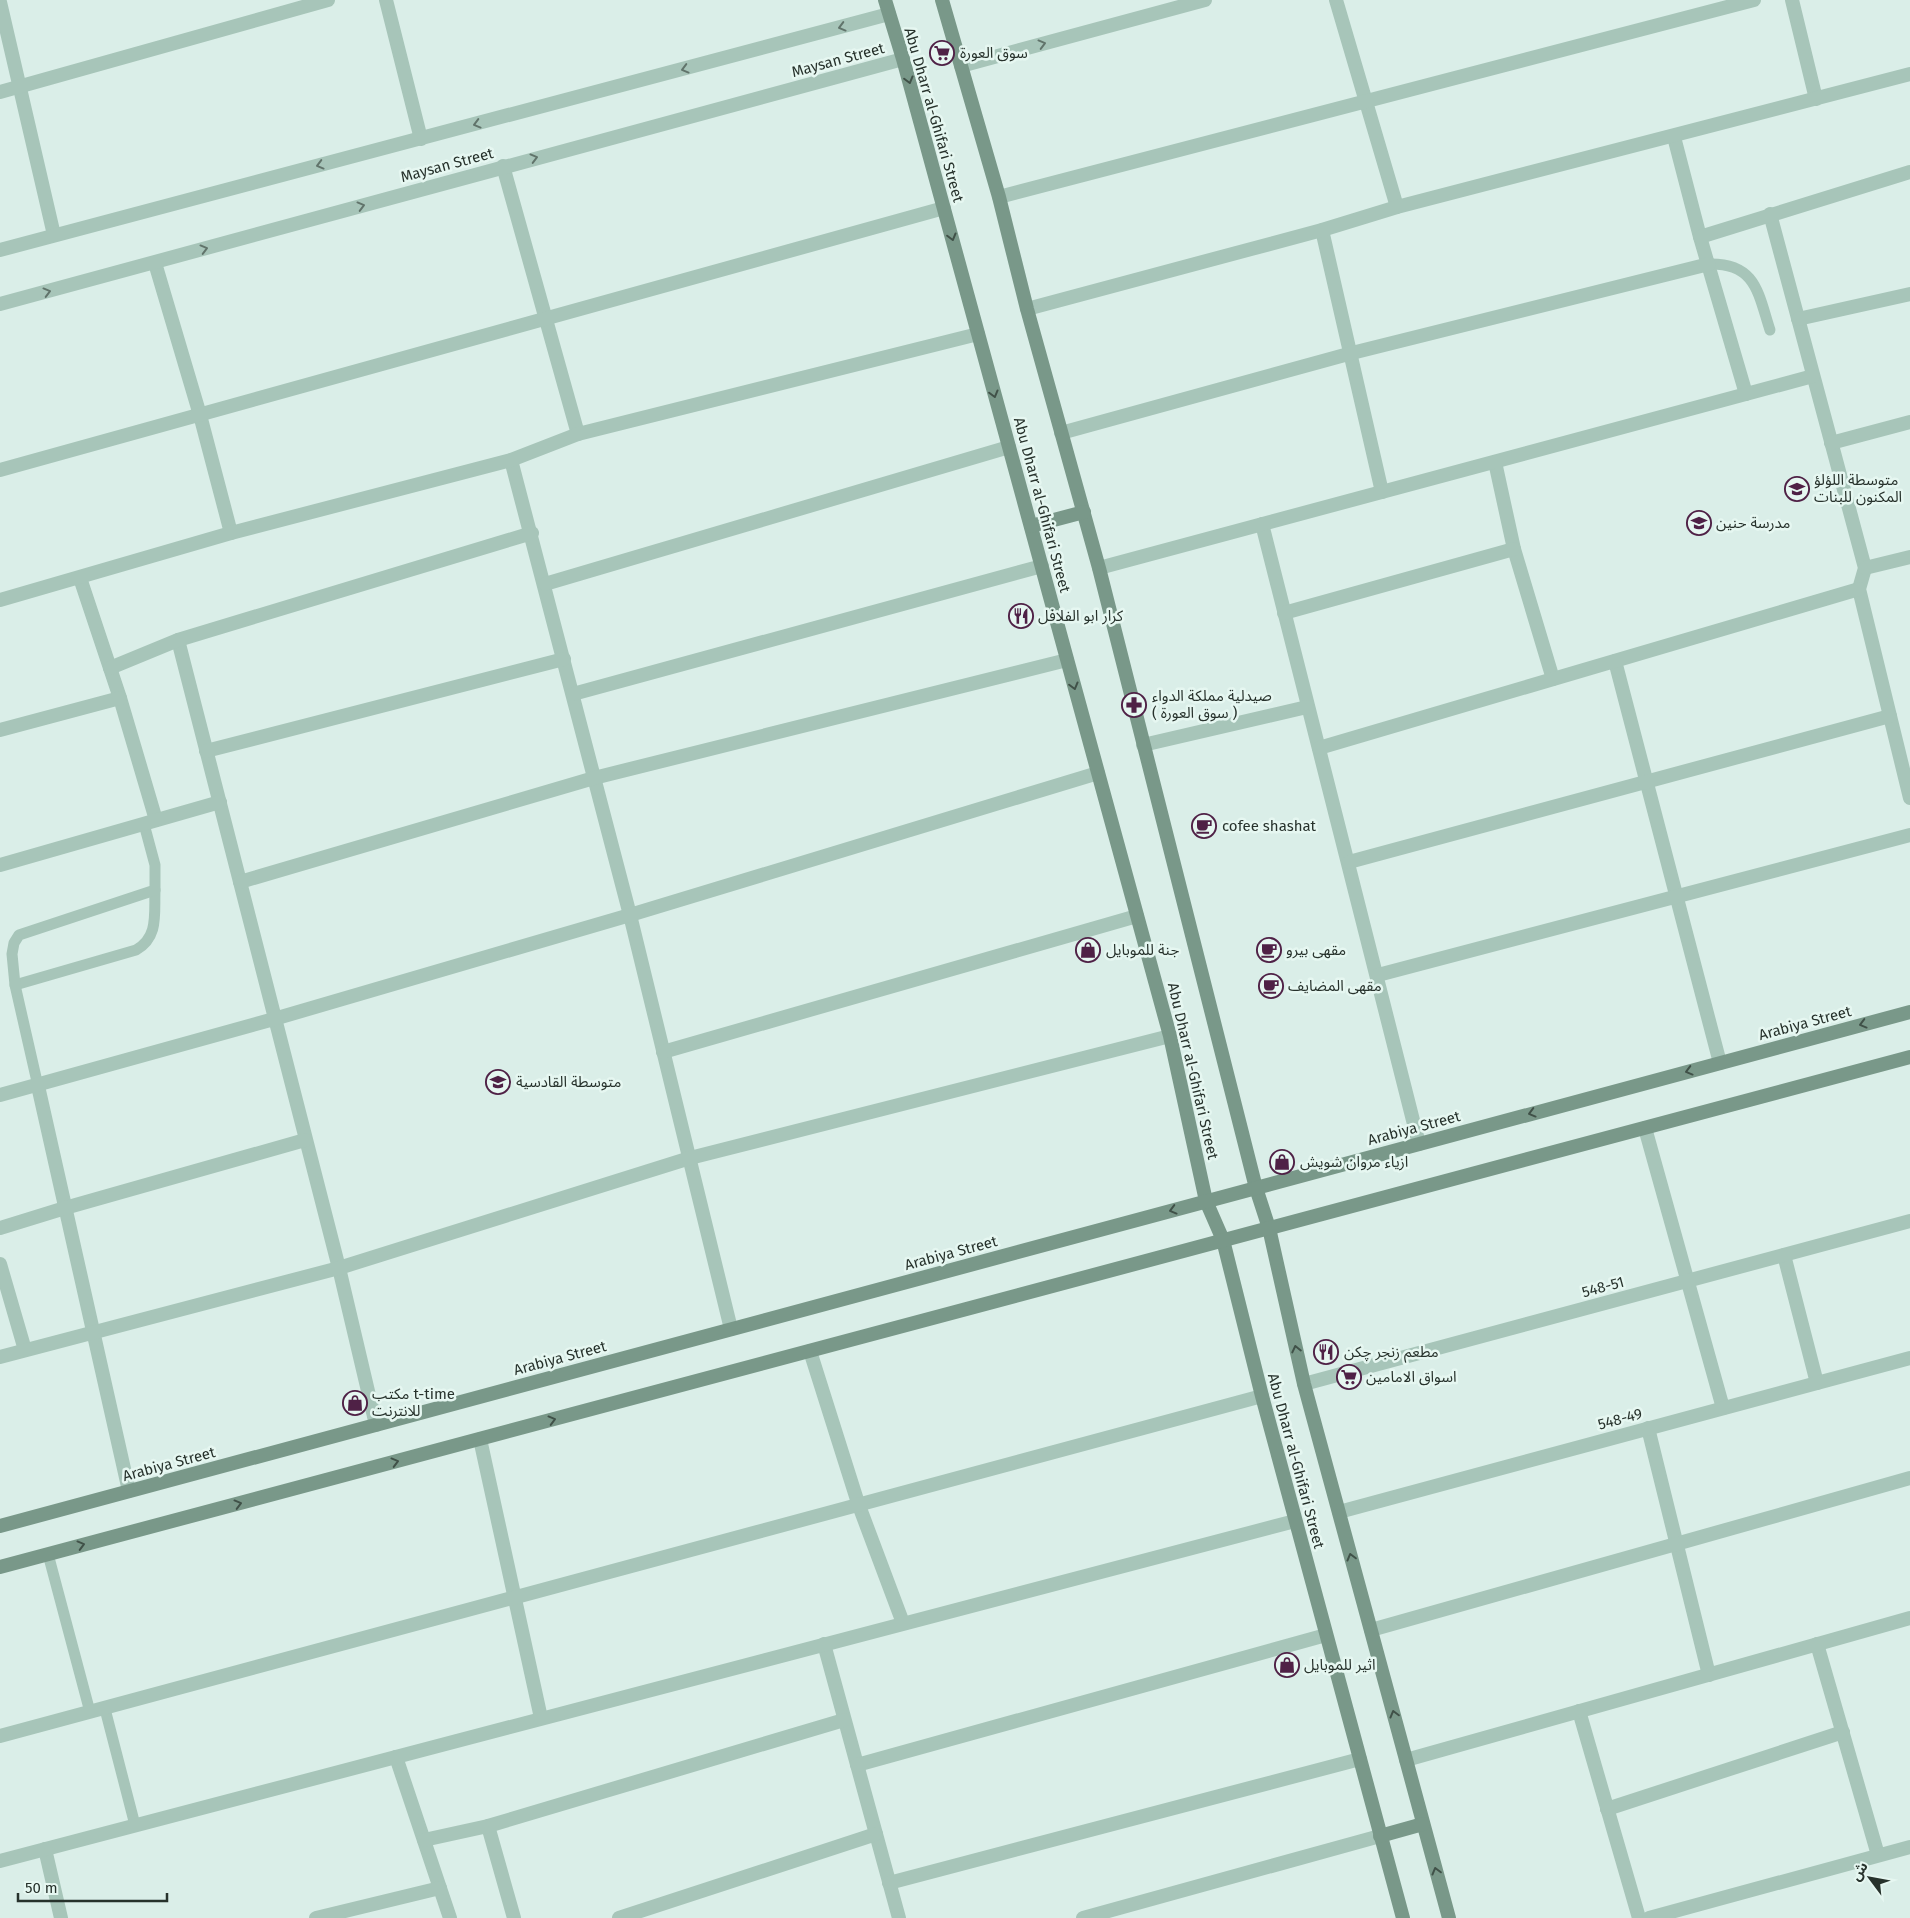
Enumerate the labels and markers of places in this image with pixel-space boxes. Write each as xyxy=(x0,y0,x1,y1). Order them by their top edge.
supermarket icon: سوق العورة xyxy=(929,40,955,66)
place label: سوق العورة xyxy=(960,44,1028,62)
place label: متوسطة اللؤلؤ المكنون للبنات xyxy=(1814,471,1902,506)
school or university icon: متوسطة اللؤلؤ المكنون للبنات xyxy=(1784,476,1810,502)
school or university icon: مدرسة حنين xyxy=(1686,510,1712,536)
place label: مدرسة حنين xyxy=(1716,514,1790,532)
restaurant icon: كرار ابو الفلافل xyxy=(1008,603,1034,629)
place label: كرار ابو الفلافل xyxy=(1038,607,1124,625)
place label: صيدلية مملكة الدواء ( سوق العورة ) xyxy=(1152,687,1272,722)
pharmacy icon: صيدلية مملكة الدواء ( سوق العورة ) xyxy=(1121,692,1147,718)
cafe icon: cofee shashat xyxy=(1191,813,1217,839)
place label: cofee shashat xyxy=(1222,817,1317,835)
shop icon: جنة للموبايل xyxy=(1075,937,1101,963)
cafe icon: مقهى بيرو xyxy=(1256,937,1282,963)
place label: جنة للموبايل xyxy=(1106,941,1179,959)
place label: مقهى بيرو xyxy=(1286,941,1346,959)
cafe icon: مقهى المضايف xyxy=(1258,973,1284,999)
place label: مقهى المضايف xyxy=(1288,977,1382,995)
school or university icon: متوسطة القادسية xyxy=(485,1069,511,1095)
place label: متوسطة القادسية xyxy=(516,1073,621,1091)
shop icon: ازياء مروان شويش xyxy=(1269,1149,1295,1175)
place label: ازياء مروان شويش xyxy=(1300,1153,1408,1171)
restaurant icon: مطعم زنجر چكن xyxy=(1313,1339,1339,1365)
place label: مطعم زنجر چكن xyxy=(1344,1343,1439,1363)
supermarket icon: اسواق الامامين xyxy=(1336,1364,1362,1390)
place label: اسواق الامامين xyxy=(1366,1368,1457,1386)
place label: مكتب t-time للانترنت xyxy=(372,1385,455,1420)
shop icon: مكتب t-time للانترنت xyxy=(342,1390,368,1416)
shop icon: اثير للموبايل xyxy=(1274,1652,1300,1678)
place label: اثير للموبايل xyxy=(1304,1656,1376,1674)

